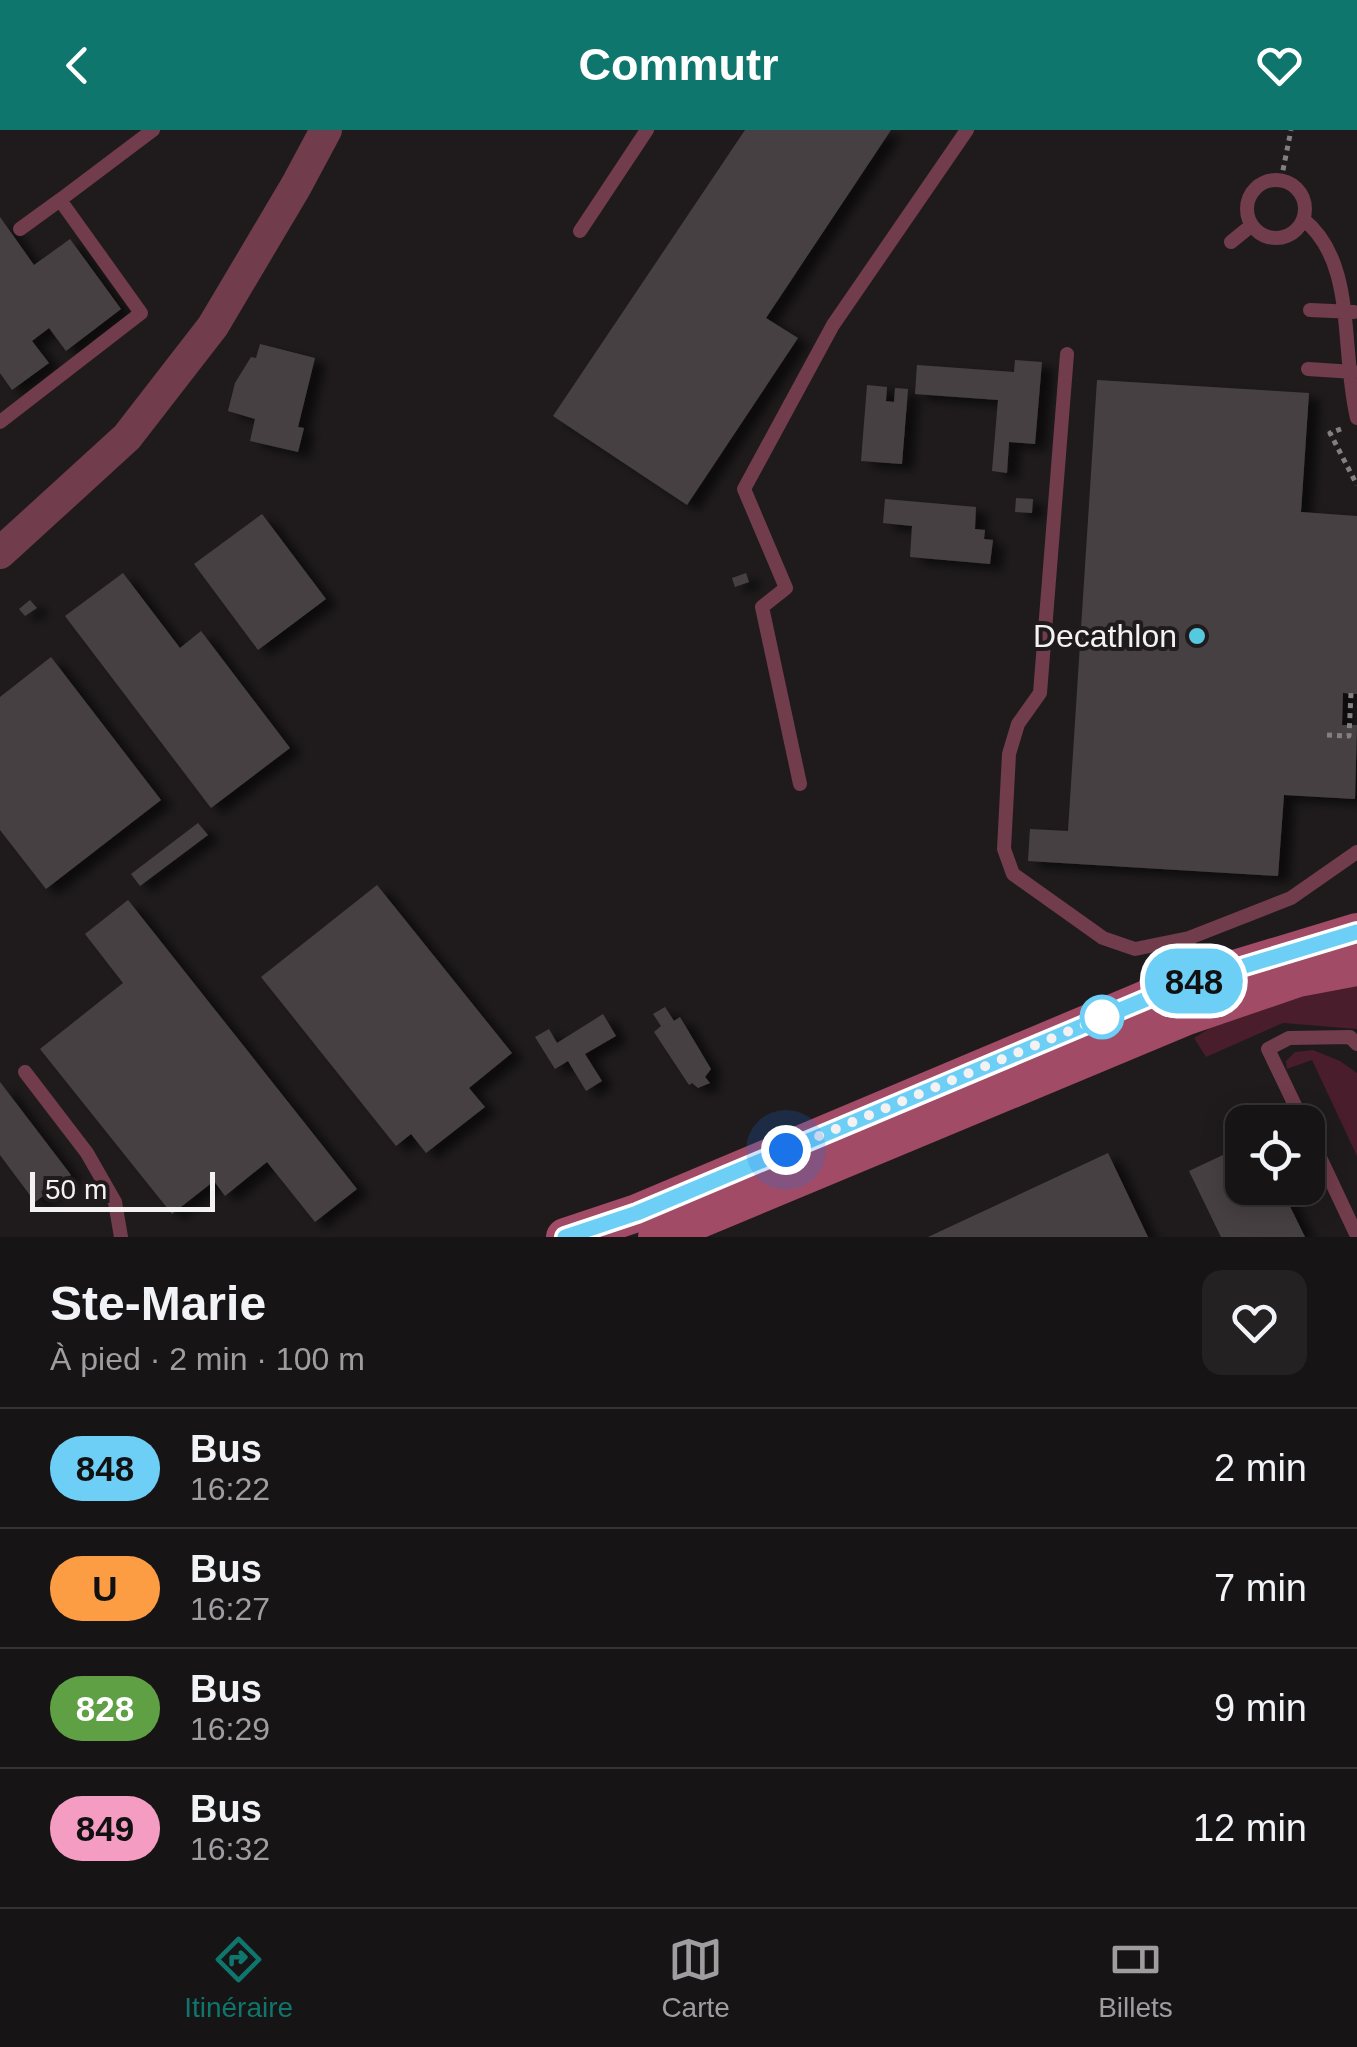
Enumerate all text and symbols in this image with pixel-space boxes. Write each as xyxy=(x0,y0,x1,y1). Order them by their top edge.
icon: back xyxy=(50,38,105,93)
icon: heart xyxy=(1252,38,1307,93)
text: Commutr xyxy=(579,39,779,90)
place label: Decathlon xyxy=(1033,618,1177,654)
marker: Decathlon xyxy=(1186,625,1208,647)
line badge: 848 xyxy=(1136,948,1252,1014)
text: 848 xyxy=(1165,962,1223,1001)
unlabelled marker xyxy=(1081,996,1123,1038)
map controls xyxy=(1225,1105,1325,1205)
button: locate xyxy=(1225,1105,1325,1205)
your location xyxy=(761,1125,811,1175)
scale bar xyxy=(30,1167,215,1212)
text: 50 m xyxy=(45,1174,107,1205)
button: heart xyxy=(1202,1270,1307,1375)
text: Ste-Marie xyxy=(50,1277,266,1330)
text: À pied · 2 min · 100 m xyxy=(50,1341,365,1377)
text: Bus xyxy=(190,1428,262,1470)
text: 2 min xyxy=(1214,1447,1307,1489)
text: 848 xyxy=(76,1449,134,1488)
text: 16:22 xyxy=(190,1471,270,1507)
text: Bus xyxy=(190,1548,262,1590)
text: 7 min xyxy=(1214,1567,1307,1609)
text: U xyxy=(92,1569,118,1608)
text: 16:27 xyxy=(190,1591,270,1627)
text: Bus xyxy=(190,1668,262,1710)
text: 9 min xyxy=(1214,1687,1307,1729)
text: 828 xyxy=(76,1689,134,1728)
text: 16:29 xyxy=(190,1711,270,1747)
text: Bus xyxy=(190,1788,262,1830)
text: 12 min xyxy=(1193,1807,1307,1849)
text: 849 xyxy=(76,1809,134,1848)
text: 16:32 xyxy=(190,1831,270,1867)
tab: Itinéraire xyxy=(184,1932,293,2024)
tab: Carte xyxy=(661,1932,730,2024)
tab: Billets xyxy=(1098,1932,1173,2024)

